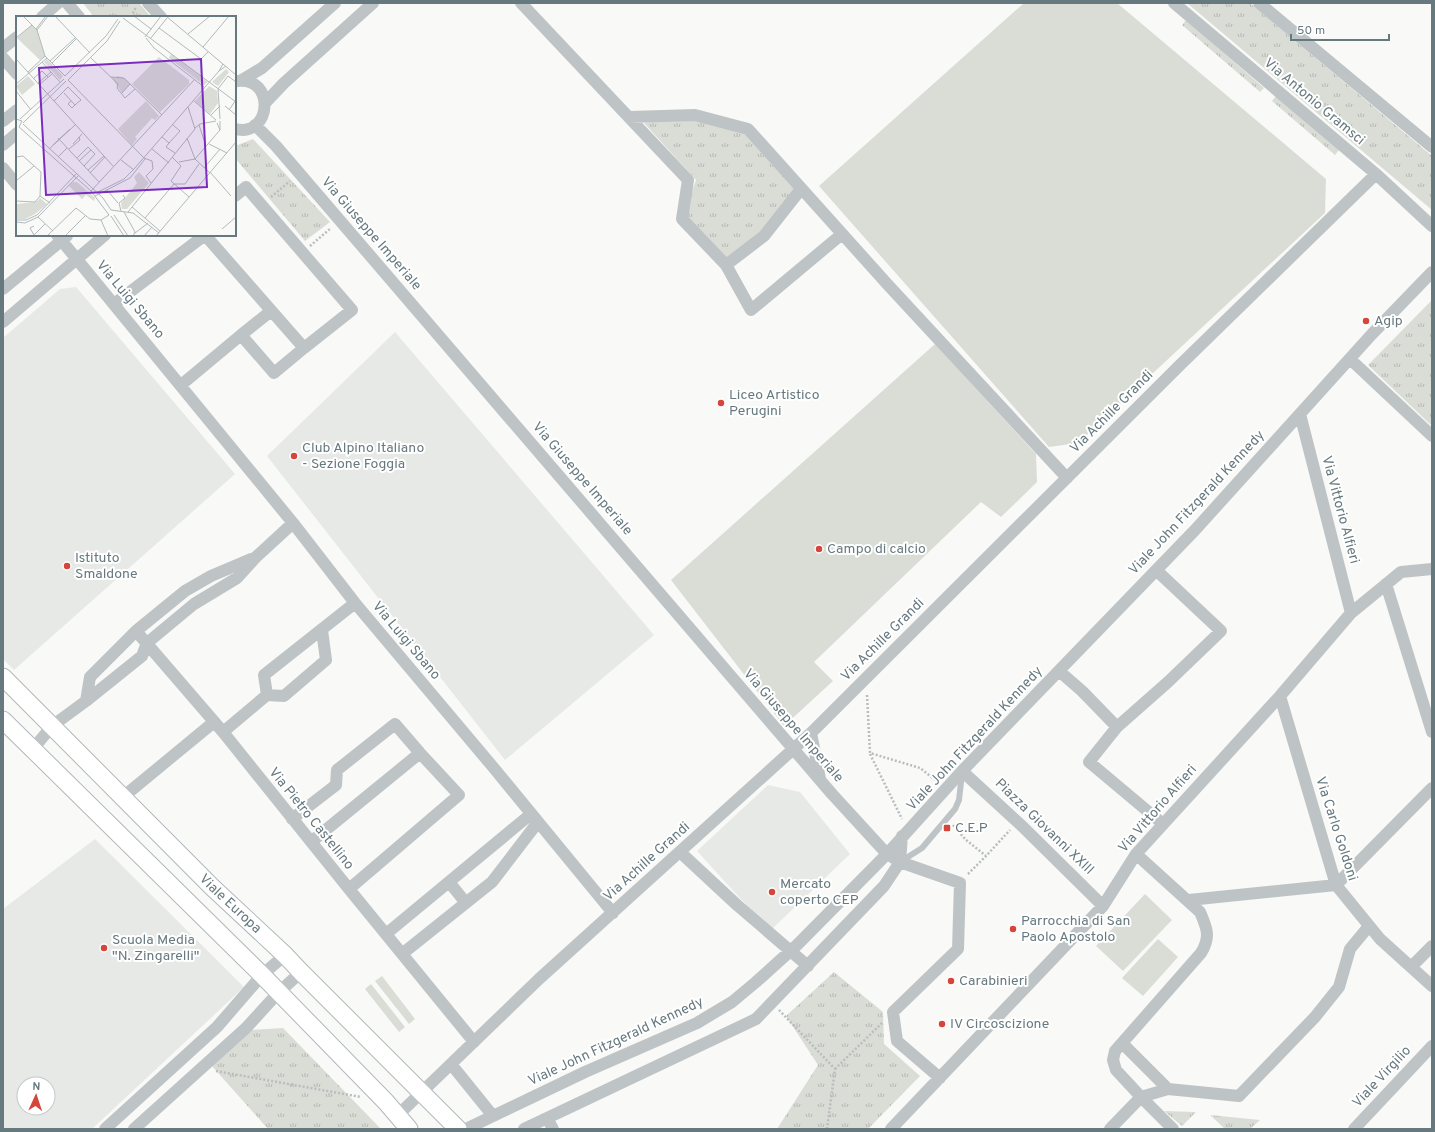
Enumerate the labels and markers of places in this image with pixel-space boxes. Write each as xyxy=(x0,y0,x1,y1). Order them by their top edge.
place label: Agip xyxy=(1374,313,1403,330)
marker: Agip xyxy=(1361,316,1371,326)
place label: Liceo Artistico Perugini xyxy=(729,387,820,420)
marker: Liceo Artistico Perugini xyxy=(716,398,726,408)
place label: Club Alpino Italiano - Sezione Foggia xyxy=(302,440,424,473)
marker: Club Alpino Italiano - Sezione Foggia xyxy=(289,451,299,461)
place label: Campo di calcio xyxy=(827,541,926,558)
marker: Campo di calcio xyxy=(814,544,824,554)
place label: Istituto Smaldone xyxy=(75,550,138,583)
marker: Istituto Smaldone xyxy=(62,561,72,571)
place label: C.E.P xyxy=(955,820,988,837)
marker: C.E.P xyxy=(942,823,952,833)
place label: Mercato coperto CEP xyxy=(780,876,859,909)
marker: Mercato coperto CEP xyxy=(767,887,777,897)
place label: Parrocchia di San Paolo Apostolo xyxy=(1021,913,1130,946)
marker: Parrocchia di San Paolo Apostolo xyxy=(1008,924,1018,934)
place label: Scuola Media "N. Zingarelli" xyxy=(112,932,199,965)
marker: Scuola Media "N. Zingarelli" xyxy=(99,943,109,953)
place label: Carabinieri xyxy=(959,973,1028,990)
marker: Carabinieri xyxy=(946,976,956,986)
place label: IV Circoscizione xyxy=(950,1016,1049,1033)
marker: IV Circoscizione xyxy=(937,1019,947,1029)

